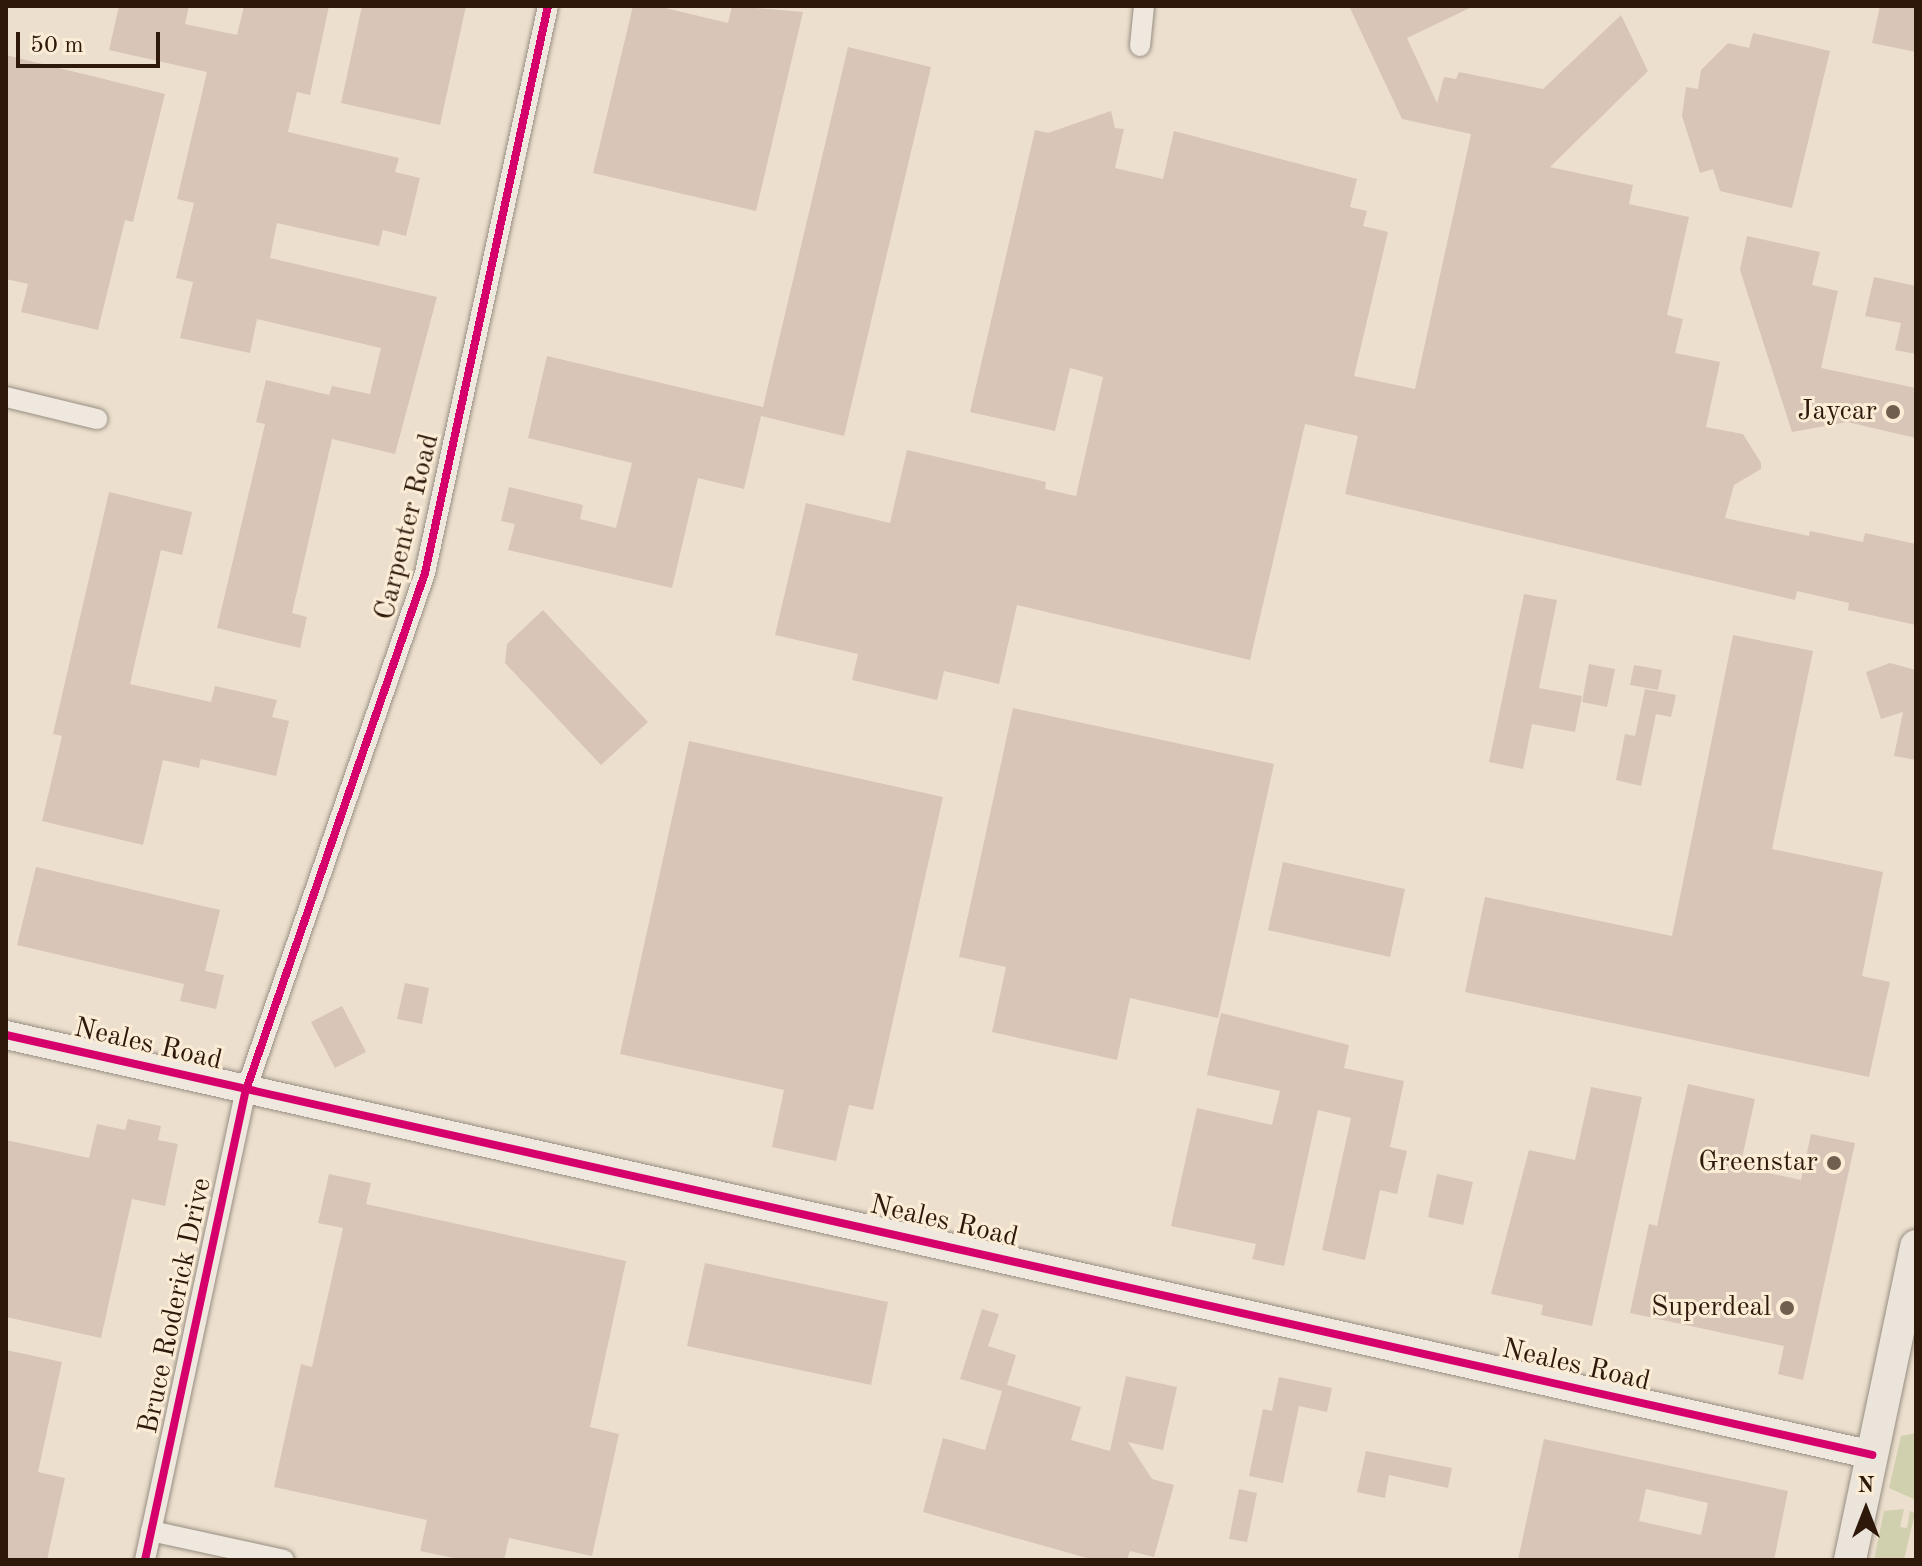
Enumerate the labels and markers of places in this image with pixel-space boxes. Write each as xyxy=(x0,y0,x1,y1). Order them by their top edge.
place label: Jaycar xyxy=(1797,395,1877,429)
marker: Jaycar xyxy=(1884,403,1902,421)
place label: Greenstar xyxy=(1698,1146,1818,1180)
marker: Greenstar xyxy=(1825,1154,1843,1172)
place label: Superdeal xyxy=(1651,1291,1771,1325)
marker: Superdeal xyxy=(1778,1299,1796,1317)

